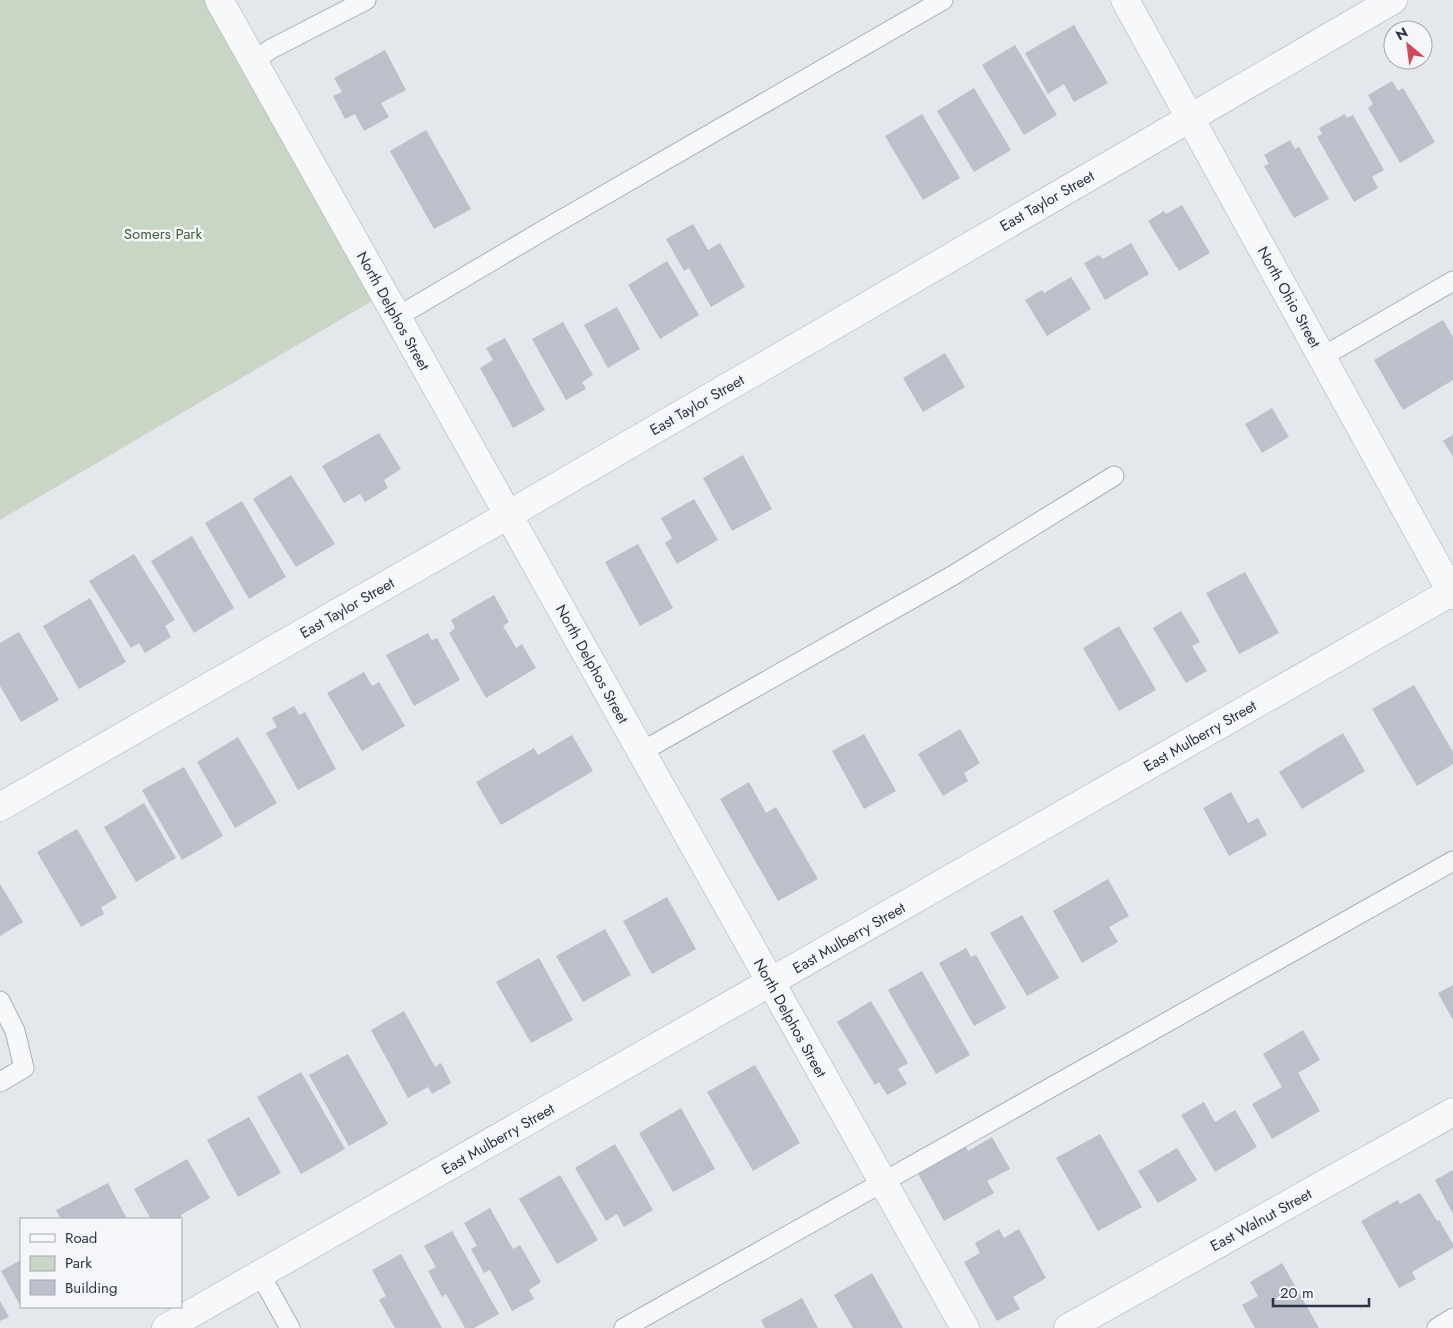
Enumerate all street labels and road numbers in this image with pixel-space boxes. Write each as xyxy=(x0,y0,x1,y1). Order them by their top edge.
street label: East Taylor Street xyxy=(996,165,1099,237)
street label: North Ohio Street xyxy=(1252,242,1326,352)
street label: North Delphos Street xyxy=(351,247,435,375)
street label: East Taylor Street xyxy=(646,369,749,441)
street label: East Taylor Street xyxy=(296,572,399,644)
street label: North Delphos Street xyxy=(550,600,634,728)
street label: East Mulberry Street xyxy=(1140,695,1261,777)
street label: East Mulberry Street xyxy=(789,897,910,979)
street label: North Delphos Street xyxy=(748,954,832,1082)
street label: East Mulberry Street xyxy=(438,1098,559,1180)
street label: East Walnut Street xyxy=(1206,1183,1316,1257)

